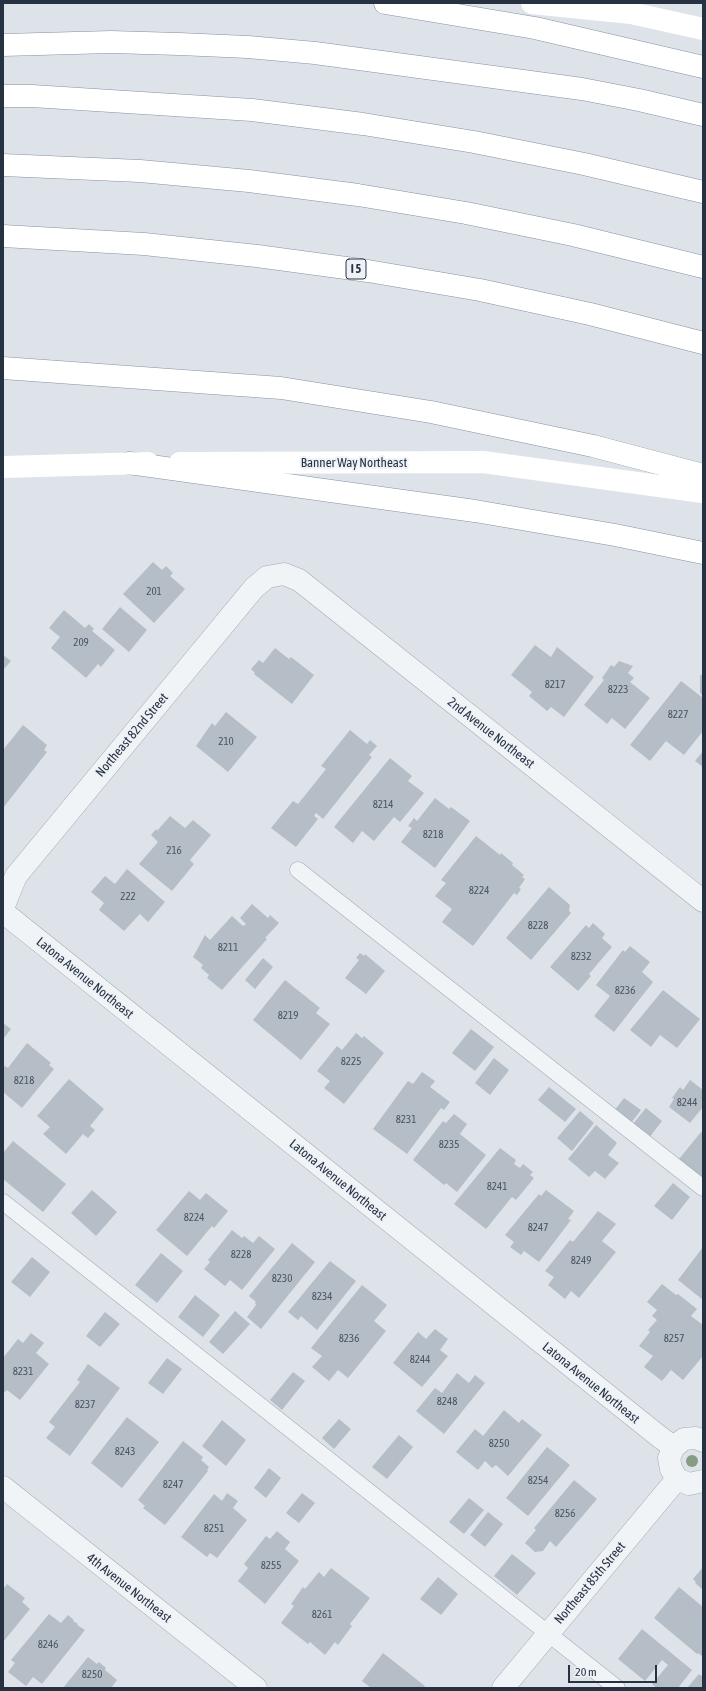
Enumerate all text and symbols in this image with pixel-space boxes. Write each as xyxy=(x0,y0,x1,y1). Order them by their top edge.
road number: I 5 xyxy=(346,259,366,279)
street label: Banner Way Northeast xyxy=(301,455,407,471)
house number: 201 xyxy=(146,585,162,599)
house number: 209 xyxy=(73,636,89,650)
house number: 8217 xyxy=(545,678,565,692)
house number: 8223 xyxy=(608,683,628,697)
street label: Northeast 82nd Street xyxy=(92,690,172,780)
street label: 2nd Avenue Northeast xyxy=(444,694,538,772)
house number: 8227 xyxy=(668,708,688,722)
house number: 210 xyxy=(218,735,234,749)
house number: 8214 xyxy=(373,798,393,812)
house number: 8218 xyxy=(423,828,443,842)
house number: 216 xyxy=(166,844,182,858)
house number: 8224 xyxy=(469,884,489,898)
house number: 222 xyxy=(120,890,136,904)
house number: 8228 xyxy=(528,919,548,933)
street label: Latona Avenue Northeast xyxy=(33,934,137,1022)
house number: 8211 xyxy=(218,941,238,955)
house number: 8232 xyxy=(571,950,591,964)
house number: 8236 xyxy=(615,984,635,998)
house number: 8219 xyxy=(278,1009,298,1023)
house number: 8225 xyxy=(341,1055,361,1069)
house number: 8218 xyxy=(14,1074,34,1088)
house number: 8244 xyxy=(677,1096,697,1110)
house number: 8231 xyxy=(396,1113,416,1127)
street label: Latona Avenue Northeast xyxy=(286,1136,390,1224)
house number: 8235 xyxy=(439,1138,459,1152)
house number: 8241 xyxy=(487,1180,507,1194)
house number: 8224 xyxy=(184,1211,204,1225)
house number: 8247 xyxy=(528,1221,548,1235)
house number: 8228 xyxy=(231,1248,251,1262)
house number: 8249 xyxy=(571,1254,591,1268)
house number: 8230 xyxy=(272,1272,292,1286)
house number: 8234 xyxy=(312,1290,332,1304)
house number: 8236 xyxy=(339,1332,359,1346)
house number: 8257 xyxy=(664,1332,684,1346)
street label: Latona Avenue Northeast xyxy=(539,1339,643,1427)
house number: 8244 xyxy=(410,1353,430,1367)
house number: 8231 xyxy=(13,1365,33,1379)
house number: 8248 xyxy=(437,1395,457,1409)
house number: 8237 xyxy=(75,1398,95,1412)
house number: 8250 xyxy=(489,1437,509,1451)
house number: 8243 xyxy=(115,1445,135,1459)
house number: 8254 xyxy=(528,1474,548,1488)
house number: 8247 xyxy=(163,1478,183,1492)
house number: 8256 xyxy=(555,1507,575,1521)
house number: 8251 xyxy=(204,1522,224,1536)
street label: Northeast 85th Street xyxy=(551,1539,629,1627)
street label: 4th Avenue Northeast xyxy=(83,1550,175,1626)
house number: 8255 xyxy=(261,1559,281,1573)
house number: 8261 xyxy=(312,1608,332,1622)
house number: 8246 xyxy=(38,1638,58,1652)
scale bar xyxy=(570,1657,659,1683)
text: 20 m xyxy=(575,1665,597,1679)
house number: 8250 xyxy=(82,1668,102,1682)

